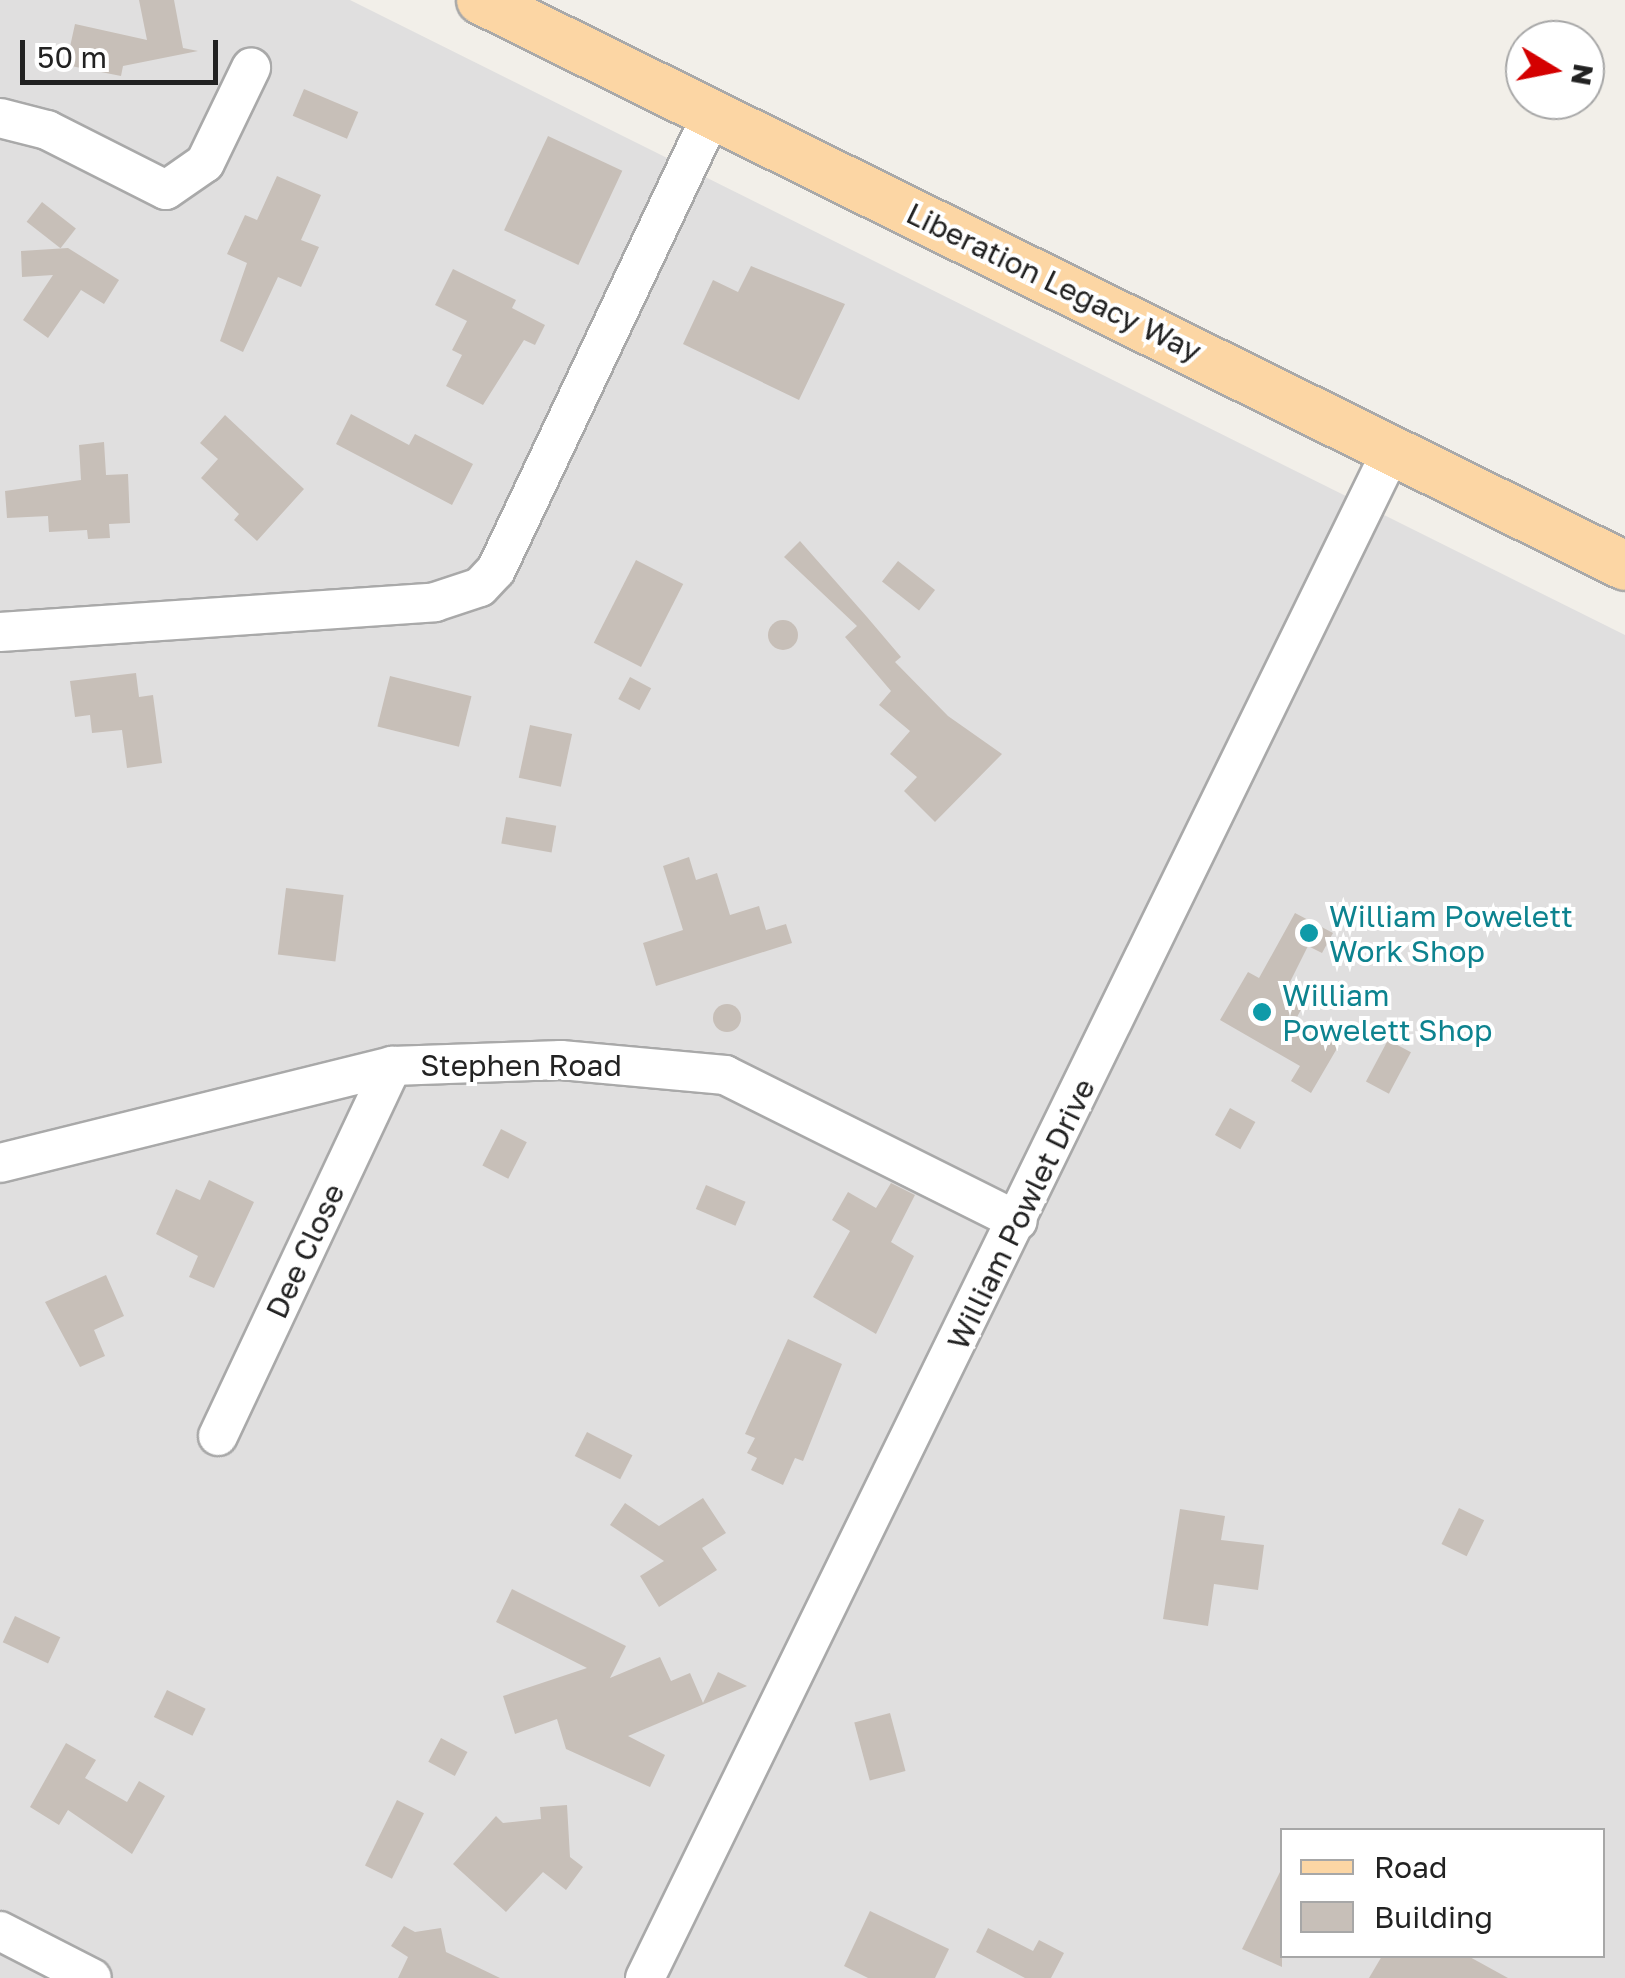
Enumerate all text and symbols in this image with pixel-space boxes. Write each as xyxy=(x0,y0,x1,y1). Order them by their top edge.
scale bar xyxy=(25,20,222,82)
north arrow xyxy=(1505,20,1605,120)
text: 50 m xyxy=(37,39,107,75)
text: N xyxy=(1565,62,1601,88)
street label: Liberation Legacy Way xyxy=(901,195,1207,369)
place label: William Powelett Work Shop xyxy=(1329,898,1573,968)
marker: William Powelett Work Shop xyxy=(1298,922,1320,944)
place label: William Powelett Shop xyxy=(1282,977,1492,1048)
marker: William Powelett Shop xyxy=(1251,1001,1273,1023)
street label: Stephen Road xyxy=(420,1047,622,1083)
street label: William Powlet Drive xyxy=(940,1073,1102,1355)
street label: Dee Close xyxy=(258,1178,352,1324)
legend xyxy=(1280,1828,1605,1958)
text: Road xyxy=(1374,1849,1448,1885)
text: Building xyxy=(1374,1899,1493,1935)

